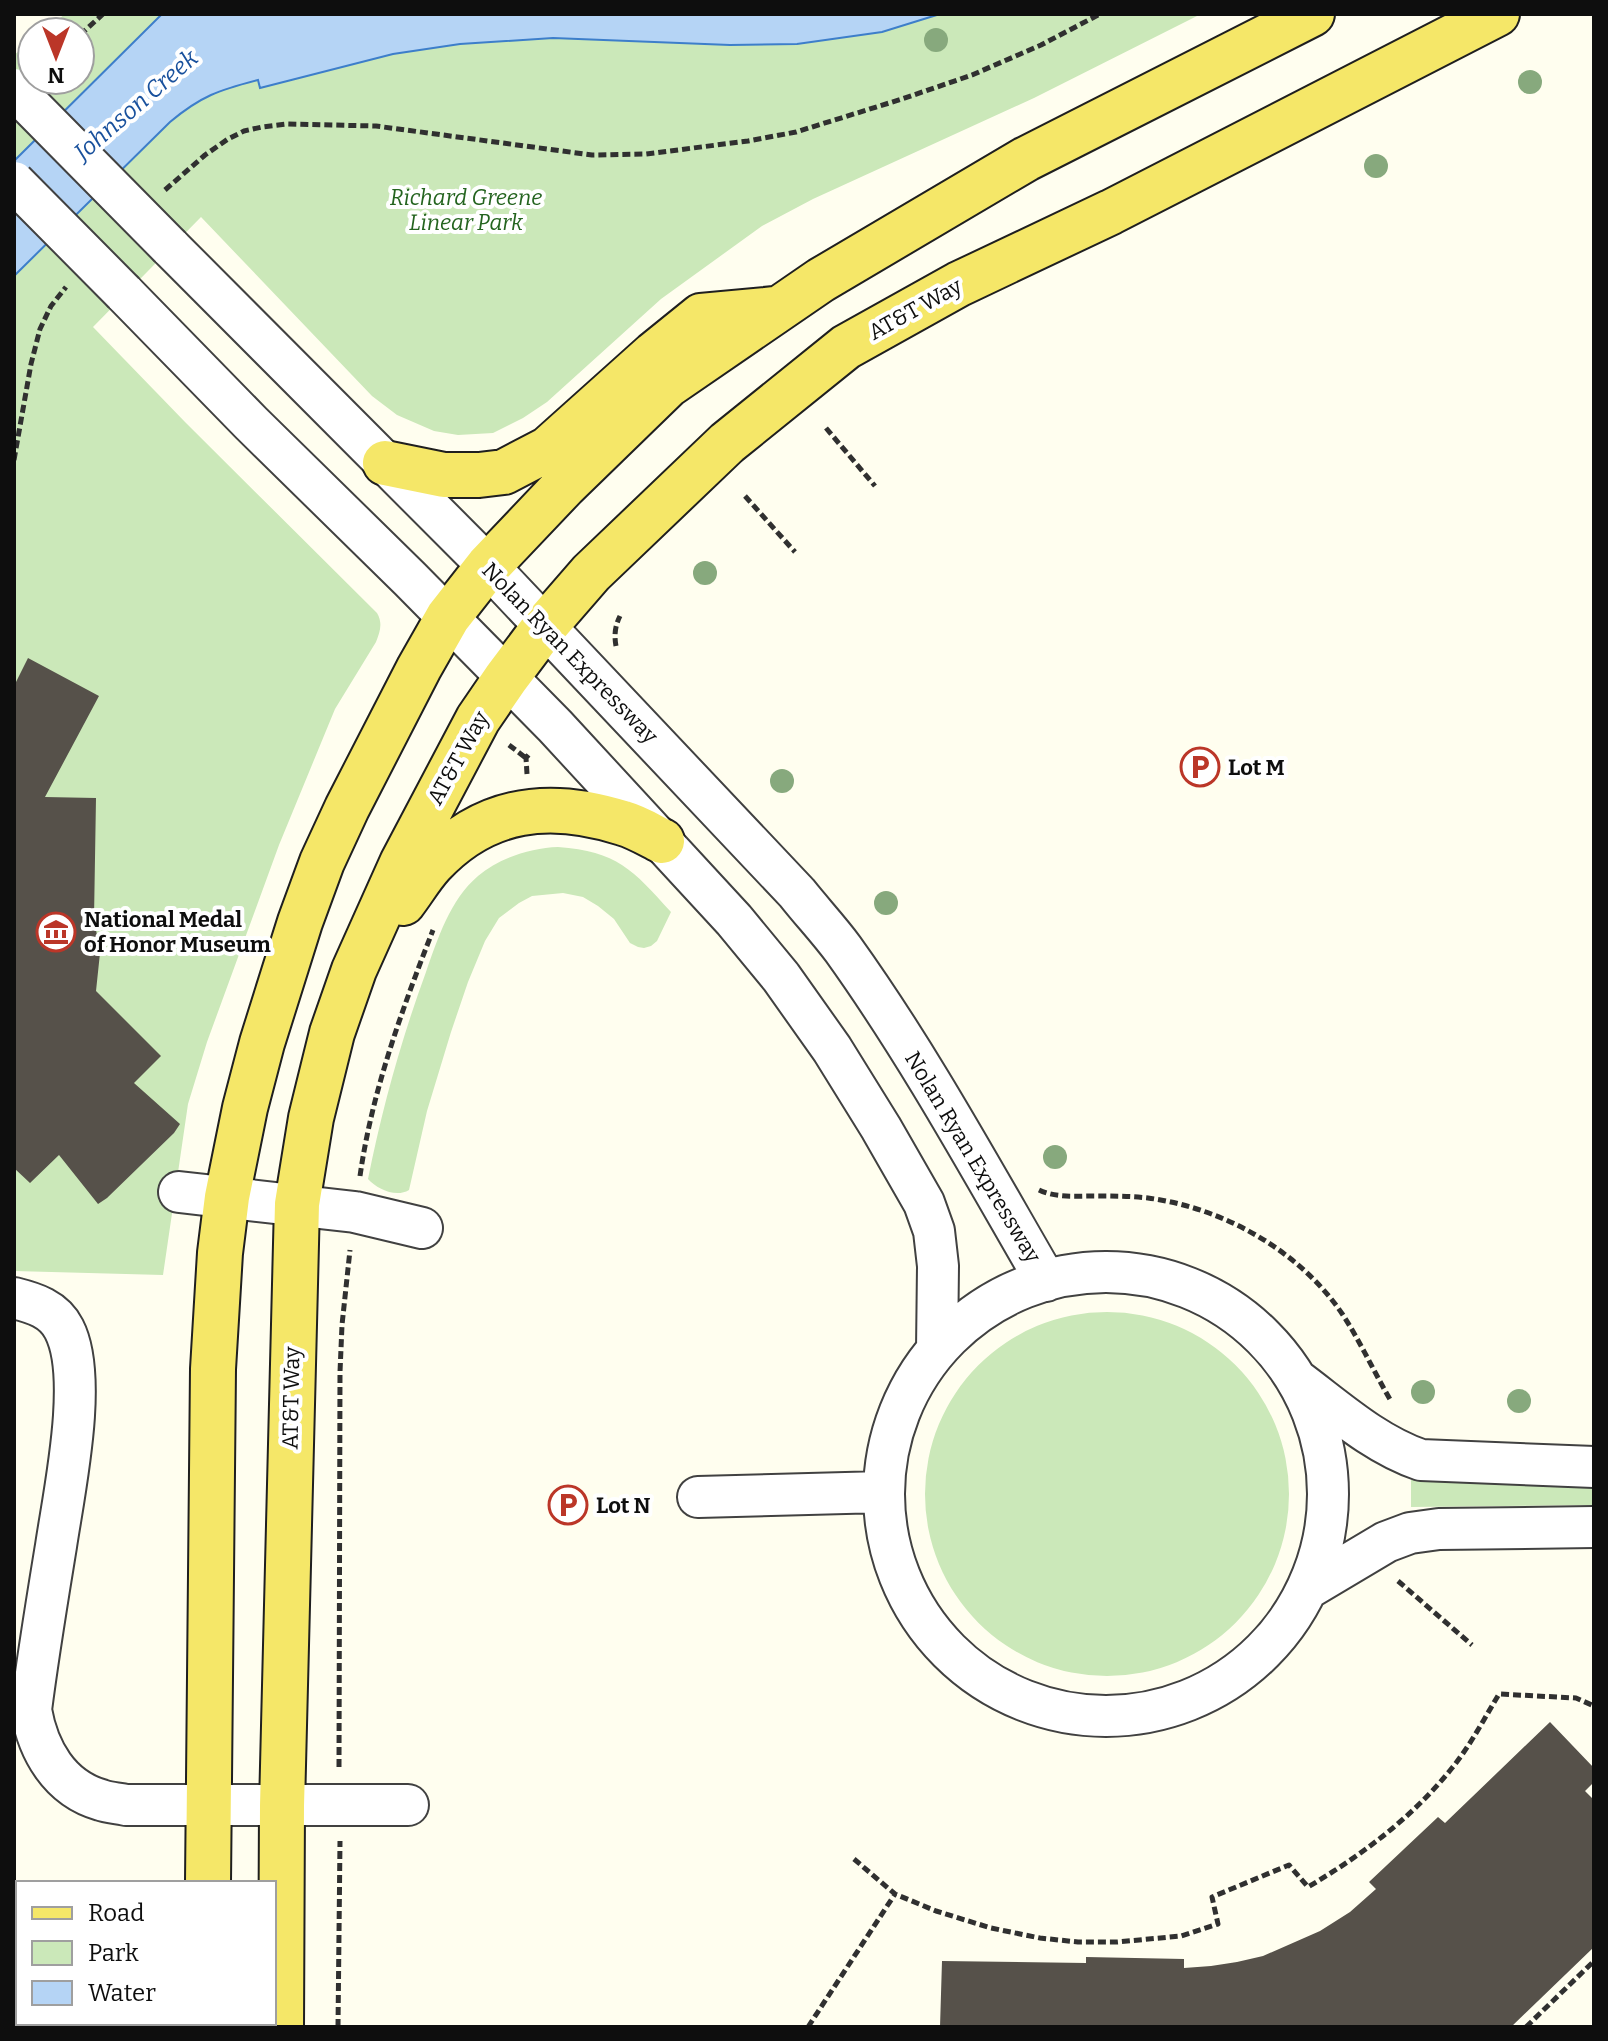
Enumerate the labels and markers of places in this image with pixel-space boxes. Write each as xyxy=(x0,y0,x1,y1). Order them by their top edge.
parking icon: Lot M xyxy=(1179,746,1221,788)
place label: Lot M xyxy=(1228,754,1285,781)
place label: National Medal of Honor Museum xyxy=(84,906,271,958)
museum icon: National Medal of Honor Museum xyxy=(35,911,77,953)
parking icon: Lot N xyxy=(547,1484,589,1526)
place label: Lot N xyxy=(596,1492,650,1519)

